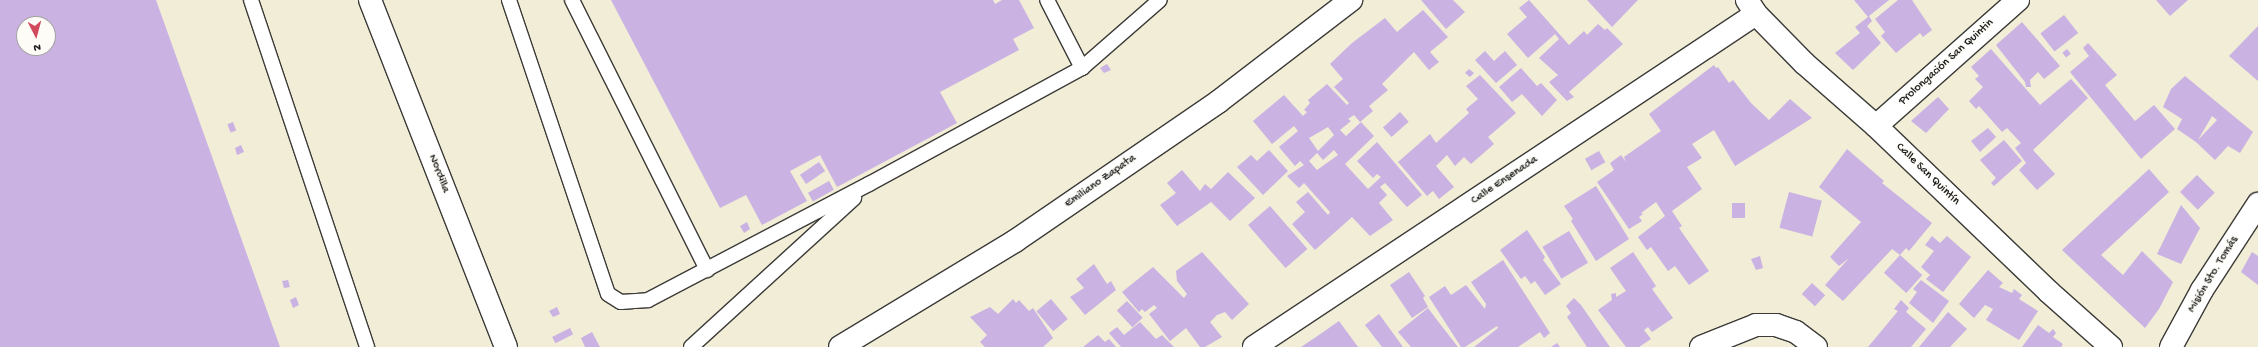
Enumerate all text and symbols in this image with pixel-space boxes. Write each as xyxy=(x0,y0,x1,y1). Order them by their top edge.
north arrow xyxy=(16,16,56,56)
street label: Prolongación San Quintin xyxy=(1897,17,1997,109)
text: N xyxy=(33,41,41,53)
street label: Calle San Quintín xyxy=(1892,141,1962,209)
street label: Emiliano Zapata xyxy=(1063,152,1139,212)
street label: Nordilla xyxy=(424,153,452,195)
street label: Calle Ensenada xyxy=(1469,153,1541,209)
street label: Misión Sto. Tomás xyxy=(2186,234,2242,316)

